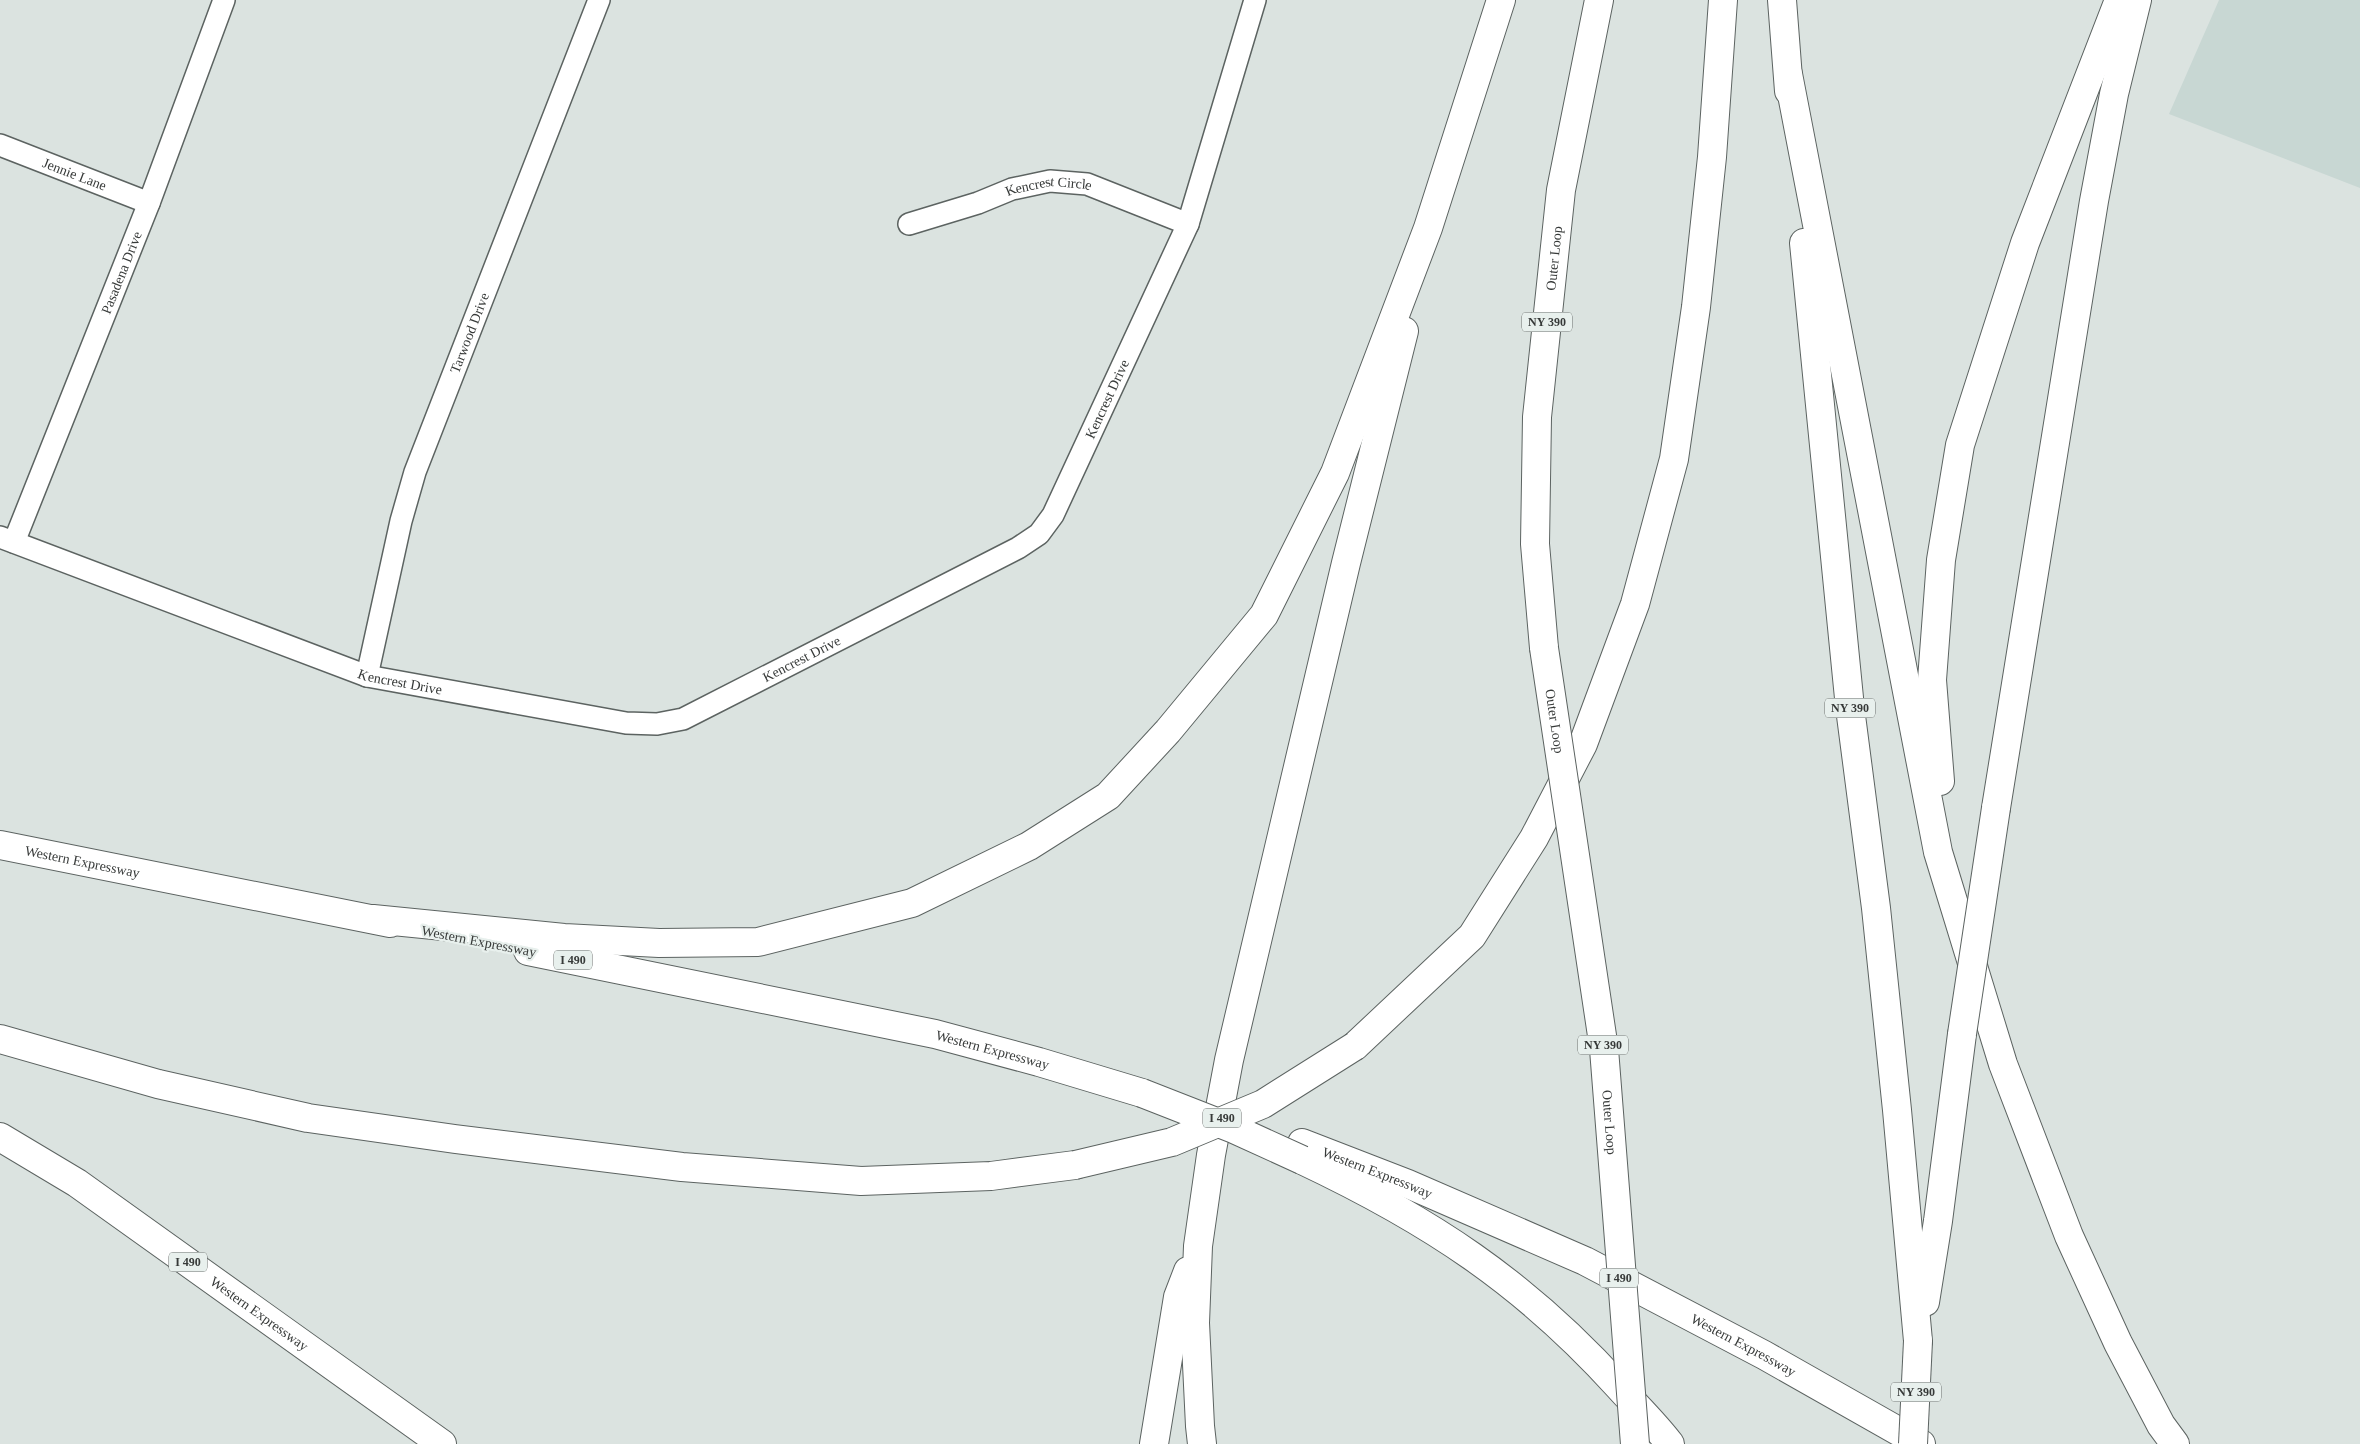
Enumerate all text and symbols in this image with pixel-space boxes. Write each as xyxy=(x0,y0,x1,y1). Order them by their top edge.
street label: Jennie Lane xyxy=(40,155,108,194)
street label: Kencrest Circle xyxy=(1003,174,1094,199)
street label: Outer Loop xyxy=(1543,225,1565,291)
street label: Pasadena Drive xyxy=(99,229,145,316)
street label: Tarwood Drive xyxy=(447,291,492,375)
road number: NY 390 xyxy=(1522,313,1572,332)
street label: Kencrest Drive xyxy=(1083,357,1132,441)
street label: Kencrest Drive xyxy=(760,633,843,685)
street label: Kencrest Drive xyxy=(356,666,443,697)
street label: Outer Loop xyxy=(1542,688,1567,754)
road number: NY 390 xyxy=(1825,698,1875,718)
street label: Western Expressway xyxy=(24,843,141,881)
street label: Western Expressway xyxy=(420,923,538,960)
road number: I 490 xyxy=(554,950,592,970)
street label: Western Expressway xyxy=(934,1028,1051,1073)
road number: NY 390 xyxy=(1578,1036,1628,1054)
street label: Outer Loop xyxy=(1599,1089,1619,1155)
road number: I 490 xyxy=(1203,1108,1241,1128)
street label: Western Expressway xyxy=(1320,1145,1434,1202)
road number: I 490 xyxy=(169,1252,207,1272)
road number: I 490 xyxy=(1600,1268,1638,1288)
street label: Western Expressway xyxy=(207,1274,311,1354)
street label: Western Expressway xyxy=(1688,1311,1798,1379)
road number: NY 390 xyxy=(1891,1382,1941,1401)

